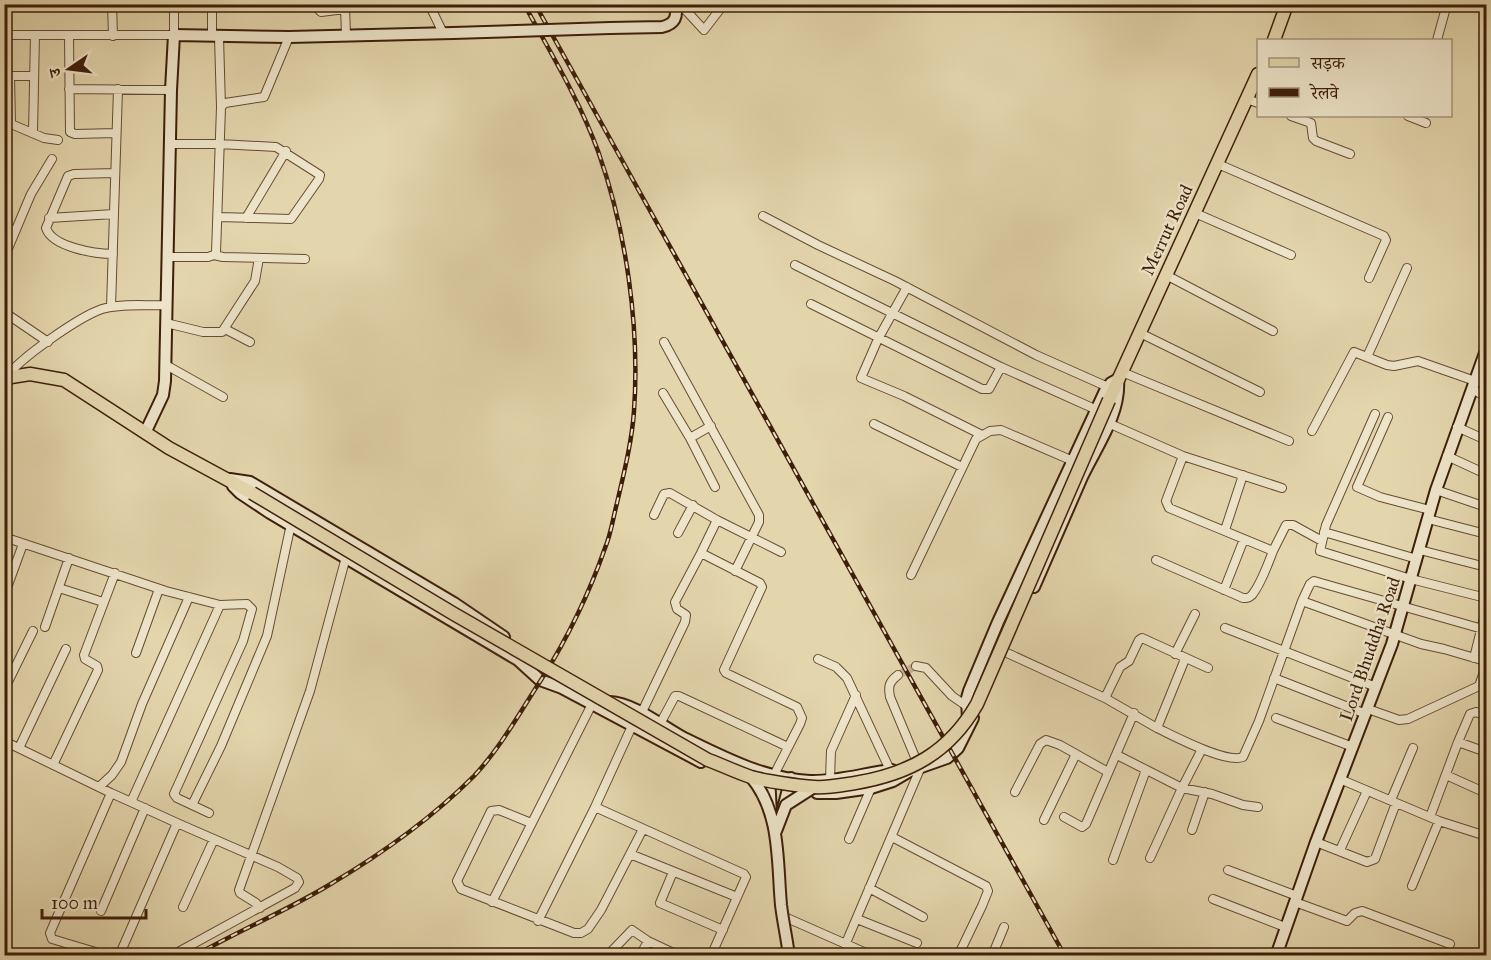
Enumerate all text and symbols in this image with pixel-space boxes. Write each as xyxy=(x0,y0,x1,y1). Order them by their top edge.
north arrow xyxy=(39,39,99,99)
legend xyxy=(1257,39,1452,117)
text: सड़क xyxy=(1310,52,1346,74)
text: उ xyxy=(44,64,65,80)
text: रेलवे xyxy=(1309,82,1340,104)
street label: Merrut Road xyxy=(1136,181,1198,279)
street label: Lord Bhuddha Road xyxy=(1335,574,1405,724)
scale bar xyxy=(42,882,146,920)
text: 100 m xyxy=(51,892,98,914)

